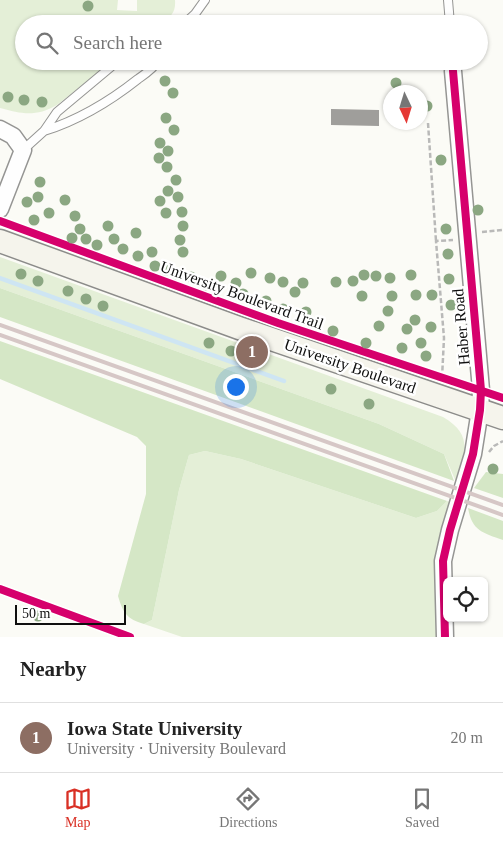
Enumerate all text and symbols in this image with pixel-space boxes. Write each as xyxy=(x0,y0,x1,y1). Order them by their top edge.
search box xyxy=(15,15,488,70)
icon: search xyxy=(33,29,61,57)
text: Search here xyxy=(73,32,162,53)
north arrow xyxy=(383,85,428,130)
street label: University Boulevard Trail xyxy=(158,258,326,334)
street label: Haber Road xyxy=(449,288,473,366)
pin: 1 xyxy=(236,333,268,371)
street label: University Boulevard xyxy=(282,335,418,397)
your location xyxy=(223,374,249,400)
map controls xyxy=(443,577,488,622)
button: locate xyxy=(443,577,488,622)
scale bar xyxy=(15,602,126,625)
text: 50 m xyxy=(22,606,50,621)
text: Nearby xyxy=(20,657,87,681)
text: Iowa State University xyxy=(67,718,242,739)
text: 1 xyxy=(32,729,40,746)
text: 20 m xyxy=(451,729,483,746)
text: University · University Boulevard xyxy=(67,740,286,757)
tab: Map xyxy=(64,785,92,831)
tab: Directions xyxy=(219,785,278,831)
tab: Saved xyxy=(405,785,439,831)

